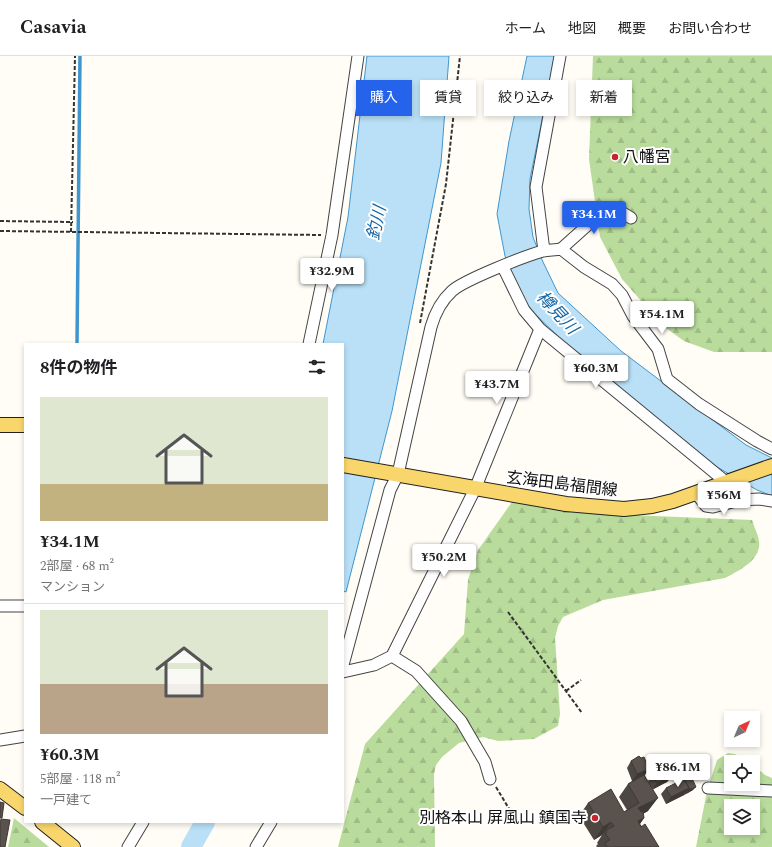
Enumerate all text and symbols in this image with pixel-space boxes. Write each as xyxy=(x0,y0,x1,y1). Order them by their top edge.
text: Casavia xyxy=(20,13,87,42)
text: ホーム xyxy=(504,18,546,39)
text: 地図 xyxy=(568,18,596,39)
text: 概要 xyxy=(618,18,646,39)
text: お問い合わせ xyxy=(668,18,752,39)
chip: 購入 xyxy=(356,80,412,116)
chip: 賃貸 xyxy=(420,80,476,116)
chip: 絞り込み xyxy=(484,80,568,116)
chip: 新着 xyxy=(576,80,632,116)
place label: 八幡宮 xyxy=(623,145,671,169)
marker: 八幡宮 xyxy=(610,152,620,162)
pin: ¥34.1M xyxy=(561,201,627,235)
water label: 釣川 xyxy=(361,202,394,242)
text: ¥34.1M xyxy=(571,204,617,224)
pin: ¥32.9M xyxy=(299,258,365,292)
text: ¥32.9M xyxy=(309,261,355,281)
water label: 樽見川 xyxy=(530,285,585,342)
pin: ¥54.1M xyxy=(629,301,695,335)
text: ¥54.1M xyxy=(639,304,685,324)
text: 8件の物件 xyxy=(40,355,118,381)
pin: ¥60.3M xyxy=(563,355,629,389)
icon: filters xyxy=(306,356,328,378)
text: ¥60.3M xyxy=(573,358,619,378)
pin: ¥43.7M xyxy=(464,371,530,405)
text: ¥43.7M xyxy=(474,374,520,394)
icon: home xyxy=(148,423,220,495)
street label: 玄海田島福間線 xyxy=(505,465,619,503)
pin: ¥56M xyxy=(700,482,748,516)
text: ¥56M xyxy=(707,485,741,505)
text: ¥34.1M xyxy=(40,529,100,555)
pin: ¥50.2M xyxy=(411,544,477,578)
text: ¥50.2M xyxy=(421,547,467,567)
text: 2部屋 · 68 m² xyxy=(40,556,114,576)
text: マンション xyxy=(40,577,105,597)
icon: home xyxy=(148,636,220,708)
north arrow xyxy=(724,711,760,747)
map controls xyxy=(724,711,760,835)
text: ¥60.3M xyxy=(40,742,100,768)
pin: ¥86.1M xyxy=(645,754,711,788)
button: locate xyxy=(724,755,760,791)
text: ¥86.1M xyxy=(655,757,701,777)
text: 5部屋 · 118 m² xyxy=(40,769,120,789)
text: 一戸建て xyxy=(40,790,92,810)
button: layers xyxy=(724,799,760,835)
place label: 別格本山 屏風山 鎮国寺 xyxy=(419,806,587,830)
marker: 別格本山 屏風山 鎮国寺 xyxy=(590,813,600,823)

